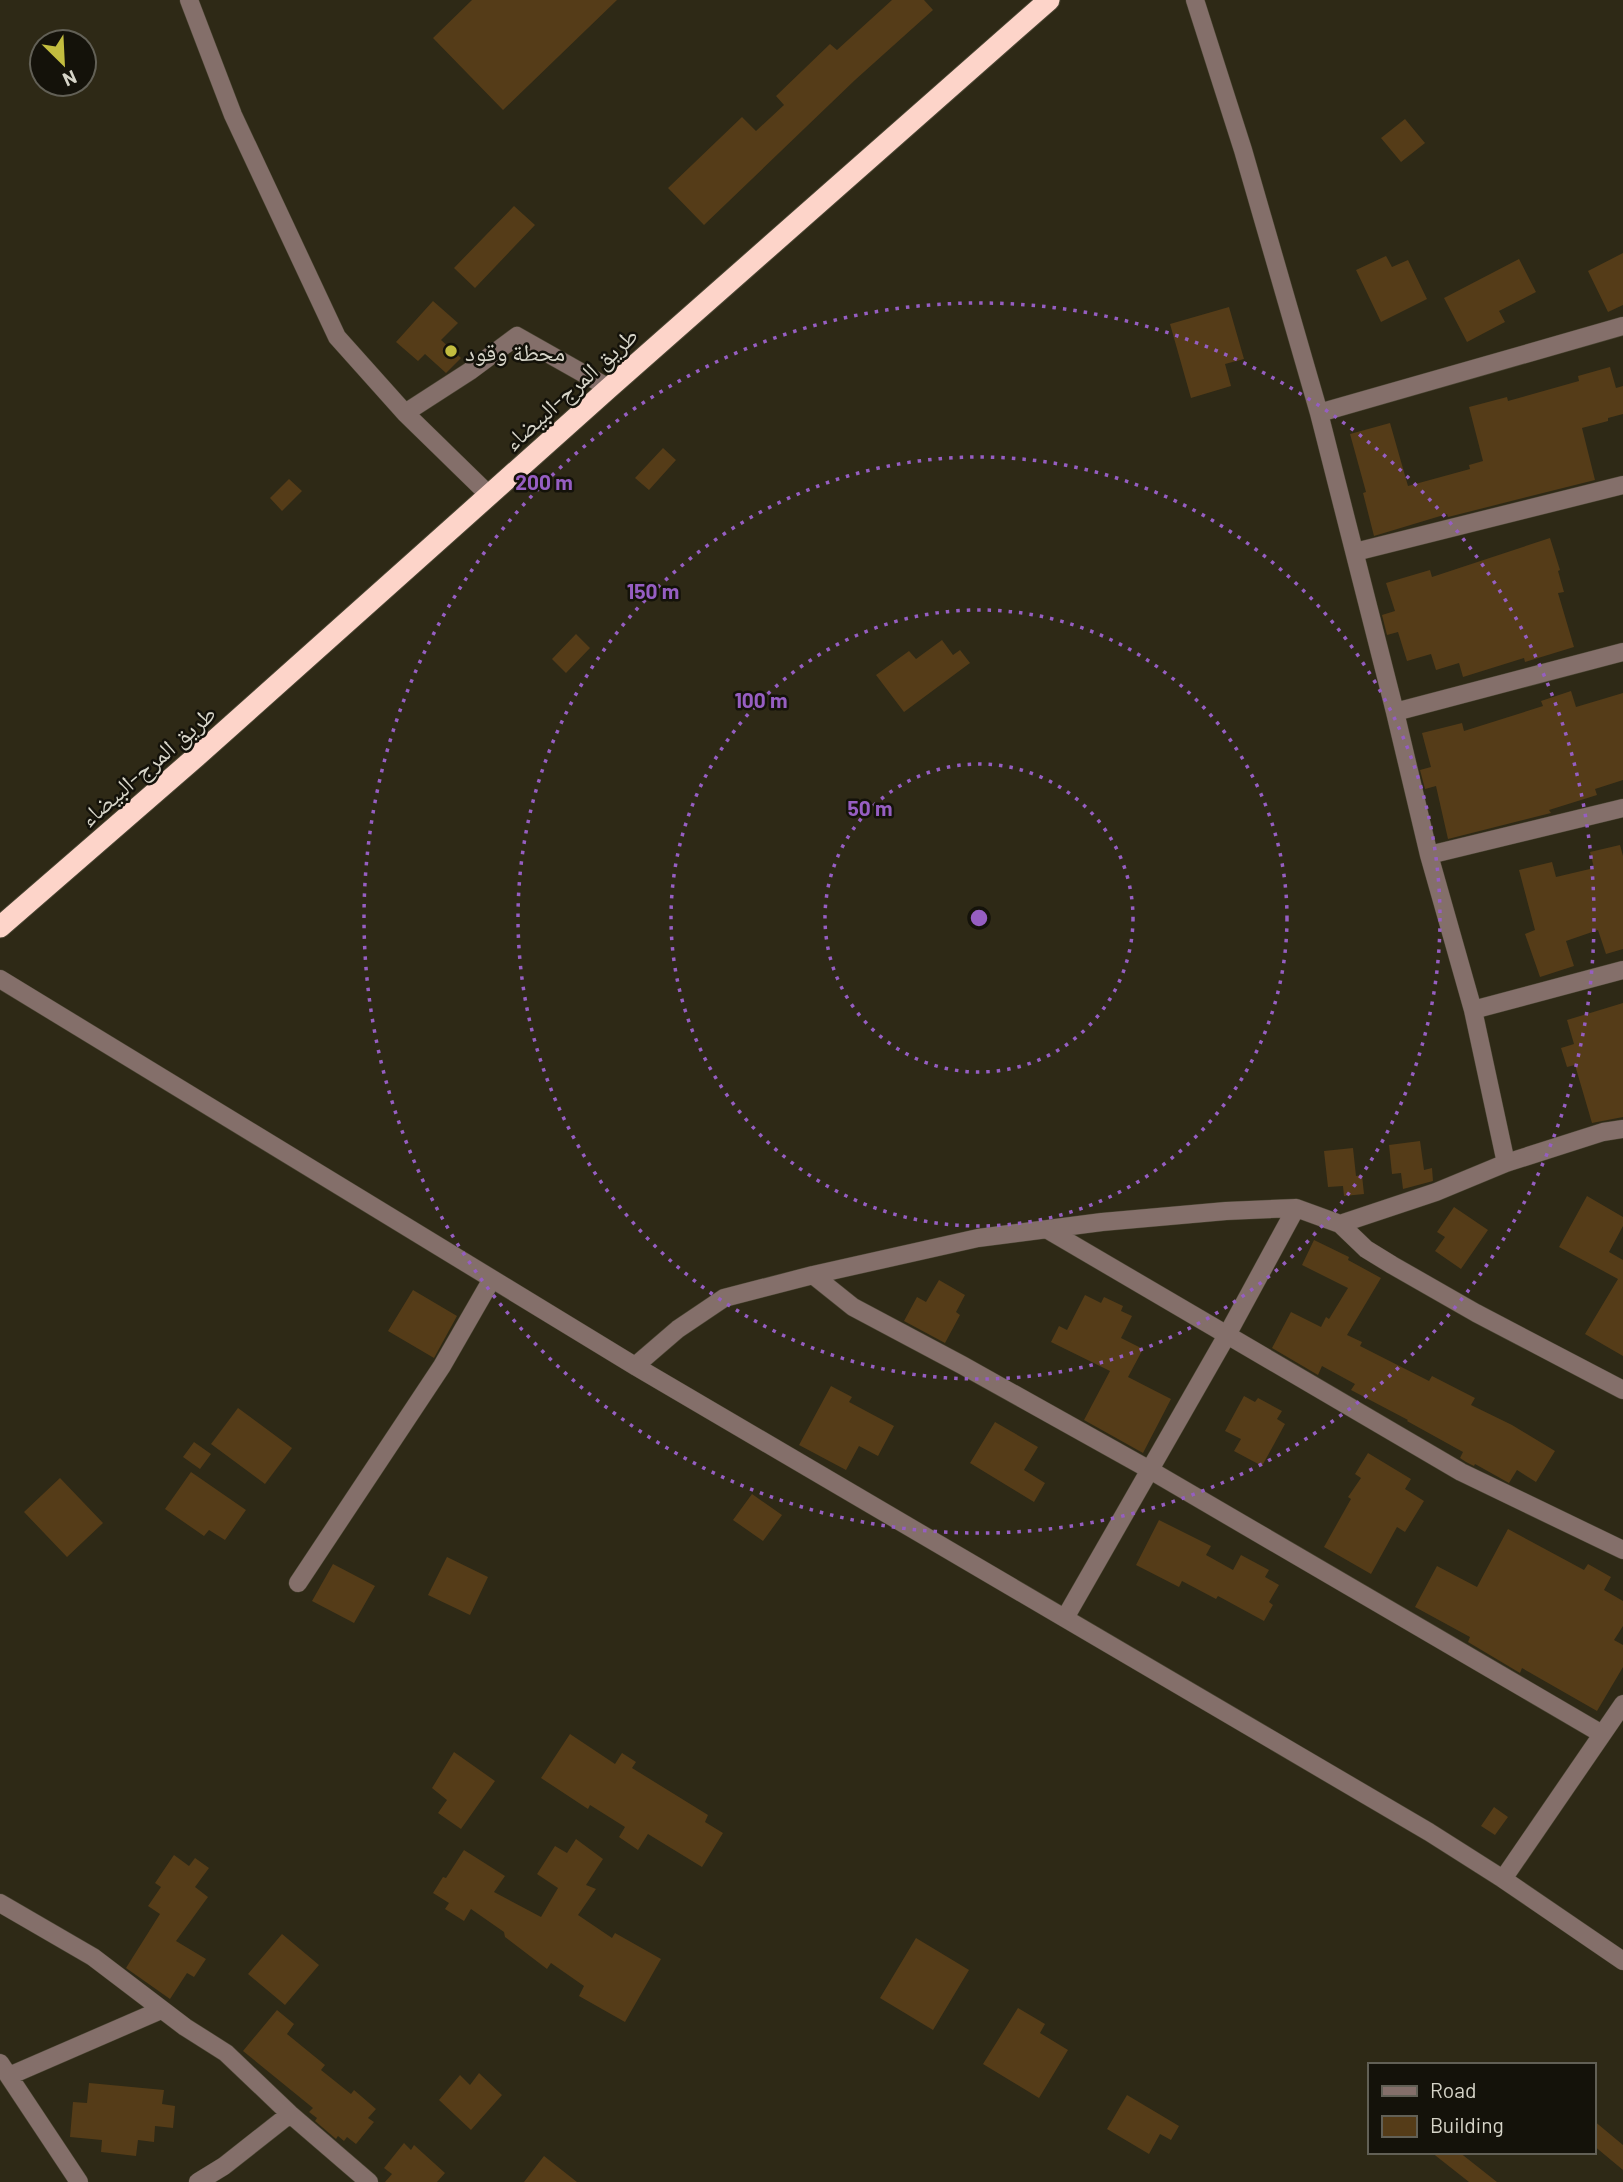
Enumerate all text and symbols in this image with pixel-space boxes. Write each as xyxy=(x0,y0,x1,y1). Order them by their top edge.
north arrow xyxy=(28,28,98,98)
text: N xyxy=(60,66,81,92)
street label: طريق المرج-البيضاء xyxy=(497,320,645,457)
place label: محطة وقود xyxy=(465,337,565,366)
marker: محطة وقود xyxy=(443,343,459,359)
text: 200 m xyxy=(515,469,573,494)
text: 150 m xyxy=(627,578,679,603)
text: 100 m xyxy=(734,687,788,712)
street label: طريق المرج-البيضاء xyxy=(73,698,222,833)
text: 50 m xyxy=(847,795,893,820)
centre of rings xyxy=(967,906,991,930)
legend xyxy=(1368,2063,1595,2154)
text: Road xyxy=(1430,2077,1476,2102)
text: Building xyxy=(1430,2112,1504,2137)

